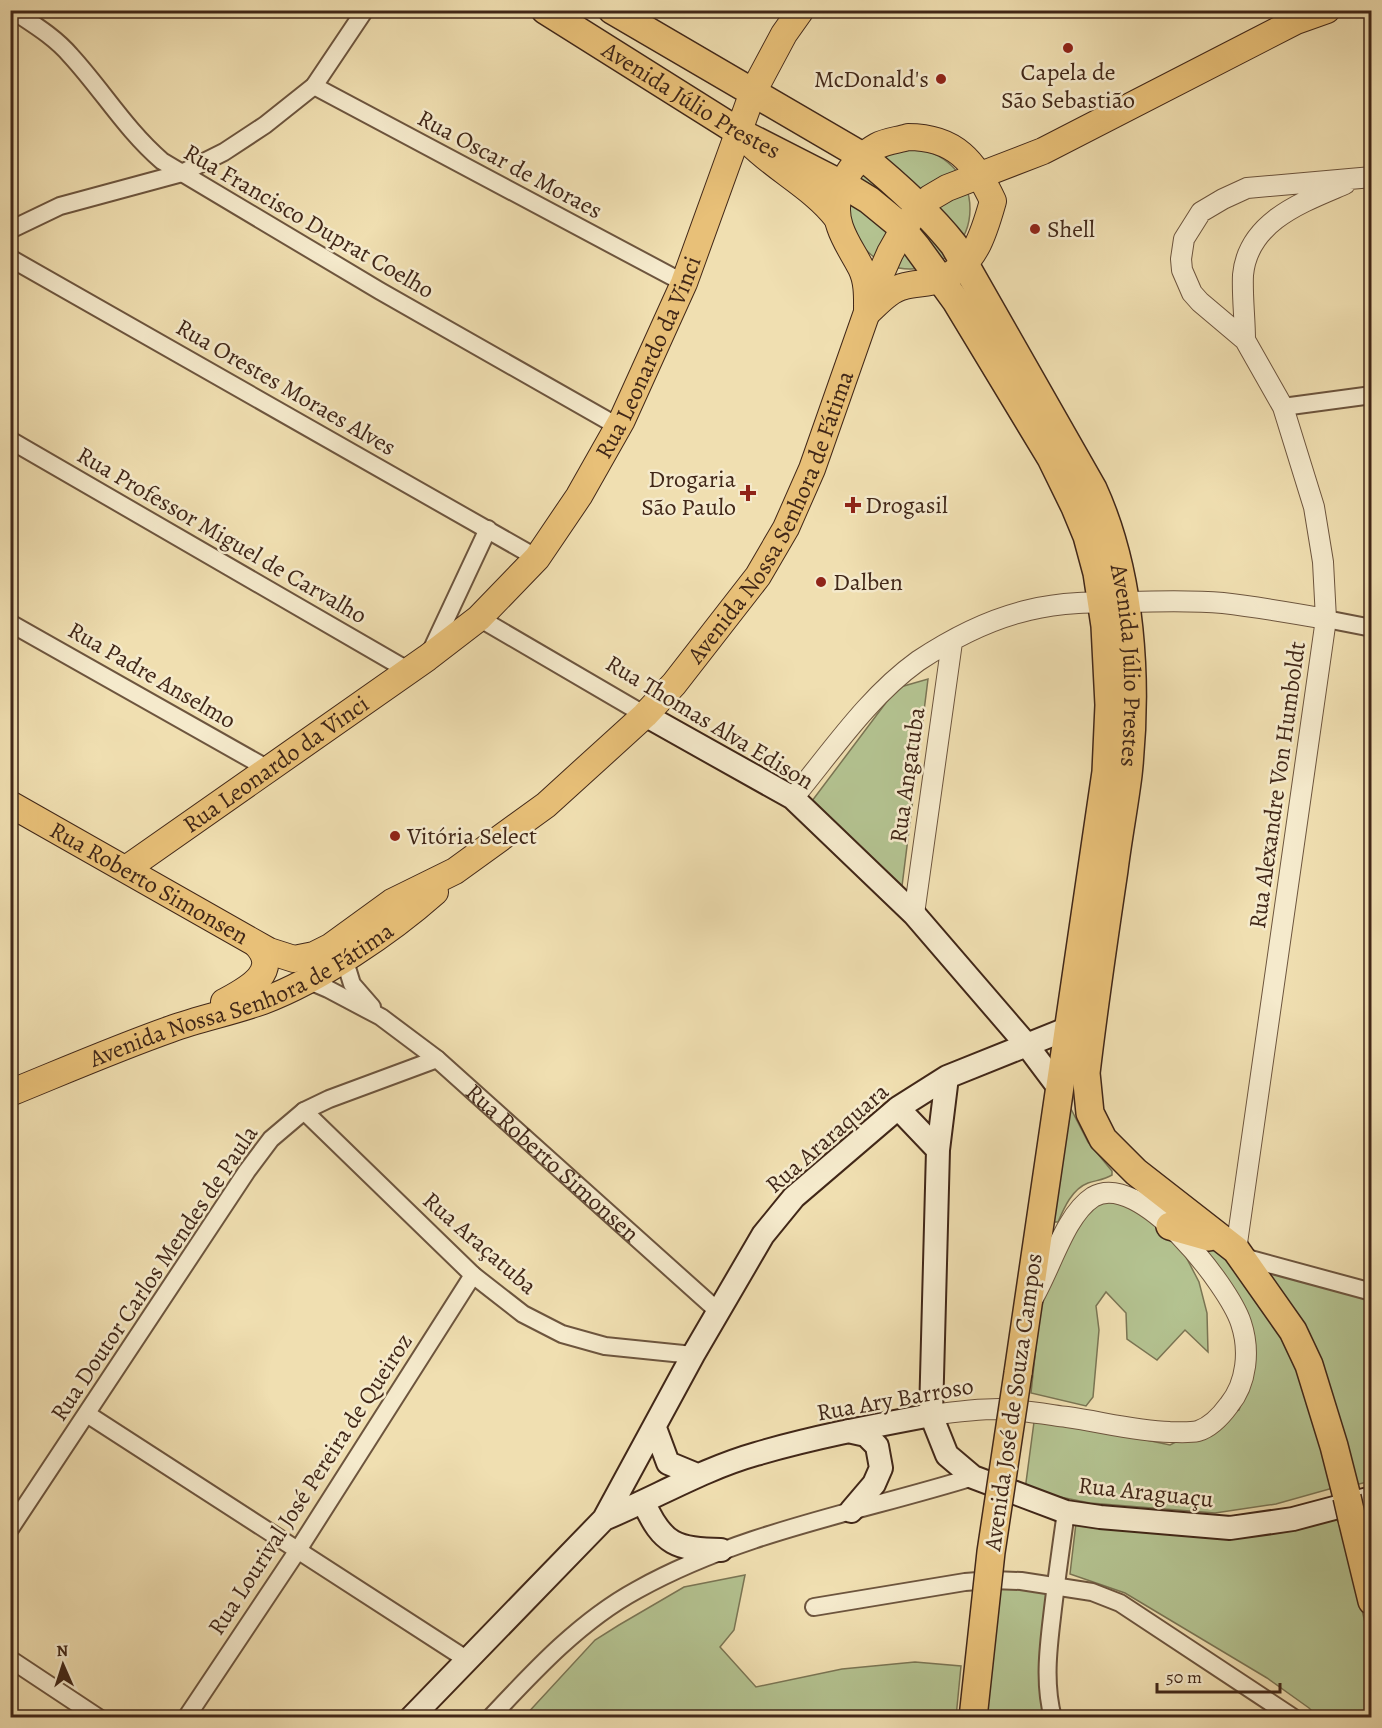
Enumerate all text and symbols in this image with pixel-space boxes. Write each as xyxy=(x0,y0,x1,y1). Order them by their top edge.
street label: Avenida Júlio Prestes xyxy=(595,33,786,166)
marker: Capela de São Sebastião xyxy=(1061,41,1075,55)
place label: Capela de São Sebastião xyxy=(1001,56,1135,116)
place label: McDonald's xyxy=(814,63,929,95)
marker: McDonald's xyxy=(934,72,948,86)
street label: Rua Oscar de Moraes xyxy=(412,102,608,226)
street label: Rua Francisco Duprat Coelho xyxy=(178,136,440,306)
place label: Shell xyxy=(1047,213,1095,245)
marker: Shell xyxy=(1028,222,1042,236)
street label: Rua Leonardo da Vinci xyxy=(587,251,709,464)
street label: Rua Orestes Moraes Alves xyxy=(170,311,402,463)
street label: Avenida Nossa Senhora de Fátima xyxy=(679,365,862,671)
street label: Rua Professor Miguel de Carvalho xyxy=(71,439,373,631)
place label: Drogaria São Paulo xyxy=(641,463,737,523)
marker: Drogaria São Paulo xyxy=(741,486,755,500)
place label: Drogasil xyxy=(865,489,948,521)
marker: Drogasil xyxy=(846,498,860,512)
street label: Avenida Júlio Prestes xyxy=(1102,560,1148,768)
place label: Dalben xyxy=(833,566,903,598)
marker: Dalben xyxy=(814,575,828,589)
street label: Rua Padre Anselmo xyxy=(62,614,242,736)
street label: Rua Alexandre Von Humboldt xyxy=(1241,639,1313,931)
street label: Rua Thomas Alva Edison xyxy=(600,647,820,797)
street label: Rua Leonardo da Vinci xyxy=(177,688,375,840)
street label: Rua Angatuba xyxy=(882,704,932,845)
street label: Rua Roberto Simonsen xyxy=(44,814,254,952)
place label: Vitória Select xyxy=(406,820,537,852)
marker: Vitória Select xyxy=(388,829,402,843)
street label: Avenida Nossa Senhora de Fátima xyxy=(84,914,401,1075)
street label: Rua Araraquara xyxy=(759,1075,896,1200)
street label: Rua Roberto Simonsen xyxy=(459,1076,646,1249)
street label: Rua Doutor Carlos Mendes de Paula xyxy=(43,1118,266,1427)
street label: Rua Araçatuba xyxy=(416,1184,545,1302)
street label: Avenida José de Souza Campos xyxy=(976,1251,1050,1554)
street label: Rua Lourival José Pereira de Queiroz xyxy=(200,1327,420,1641)
street label: Rua Ary Barroso xyxy=(814,1369,976,1429)
street label: Rua Araguaçu xyxy=(1077,1469,1215,1515)
north arrow xyxy=(33,1635,93,1695)
text: N xyxy=(56,1640,69,1662)
scale bar xyxy=(1157,1656,1280,1694)
text: 50 m xyxy=(1166,1665,1202,1689)

